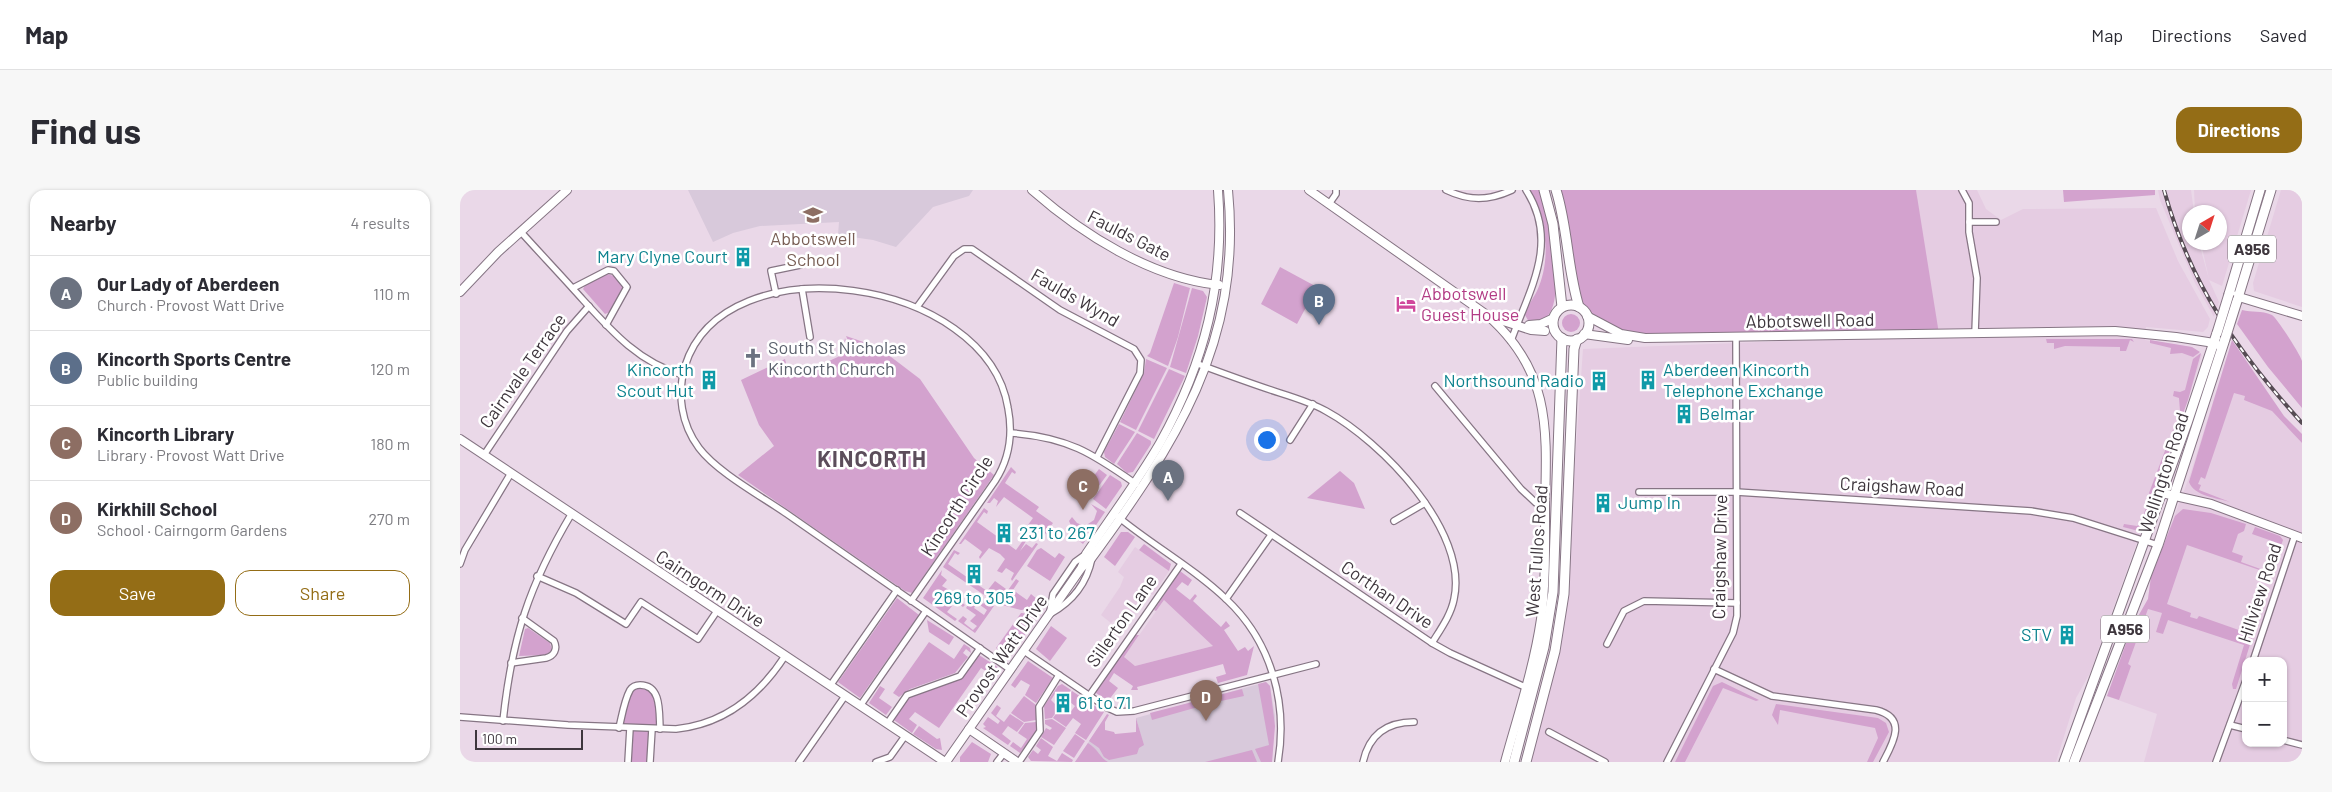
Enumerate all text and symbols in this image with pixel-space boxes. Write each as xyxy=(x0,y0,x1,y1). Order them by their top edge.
text: Map xyxy=(25,20,68,49)
text: Map xyxy=(2091,24,2123,46)
text: Directions xyxy=(2151,24,2232,46)
text: Saved xyxy=(2260,24,2307,46)
button: Directions xyxy=(2176,107,2302,153)
text: Find us xyxy=(30,109,141,151)
school or university icon: Abbotswell School xyxy=(802,204,824,226)
street label: Faulds Gate xyxy=(1084,205,1175,265)
north arrow xyxy=(2182,205,2227,250)
text: Nearby xyxy=(50,210,116,235)
text: 4 results xyxy=(350,213,410,232)
place label: Abbotswell School xyxy=(770,227,856,270)
road number: A956 xyxy=(2228,236,2276,262)
place label: Mary Clyne Court xyxy=(597,245,728,267)
building icon: Mary Clyne Court xyxy=(732,246,754,268)
street label: Faulds Wynd xyxy=(1028,263,1123,331)
text: Our Lady of Aberdeen xyxy=(97,272,279,295)
place label: Abbotswell Guest House xyxy=(1421,282,1519,325)
text: A xyxy=(61,284,71,303)
text: 110 m xyxy=(373,284,410,303)
pin: B xyxy=(1303,284,1335,325)
hotel icon: Abbotswell Guest House xyxy=(1395,293,1417,315)
text: Church · Provost Watt Drive xyxy=(97,295,285,314)
street label: Abbotswell Road xyxy=(1745,308,1875,332)
street label: Cairnvale Terrace xyxy=(474,309,570,432)
place label: South St Nicholas Kincorth Church xyxy=(768,336,906,379)
text: Kincorth Sports Centre xyxy=(97,347,291,370)
church icon: South St Nicholas Kincorth Church xyxy=(742,347,764,369)
place label: Kincorth Scout Hut xyxy=(617,358,694,401)
place label: Aberdeen Kincorth Telephone Exchange xyxy=(1663,358,1824,401)
text: B xyxy=(61,359,71,378)
text: 120 m xyxy=(370,359,410,378)
building icon: Kincorth Scout Hut xyxy=(698,369,720,391)
place label: Northsound Radio xyxy=(1443,369,1584,391)
building icon: Aberdeen Kincorth Telephone Exchange xyxy=(1637,369,1659,391)
text: Public building xyxy=(97,370,198,389)
building icon: Northsound Radio xyxy=(1588,370,1610,392)
place label: Belmar xyxy=(1699,402,1755,424)
building icon: Belmar xyxy=(1673,403,1695,425)
street label: Wellington Road xyxy=(2133,409,2193,536)
text: Kincorth Library xyxy=(97,422,234,445)
your location xyxy=(1254,427,1280,453)
text: C xyxy=(61,434,71,453)
text: 180 m xyxy=(371,434,410,453)
text: Library · Provost Watt Drive xyxy=(97,445,285,464)
district label: KINCORTH xyxy=(817,445,927,471)
street label: Kincorth Circle xyxy=(915,451,997,560)
pin: A xyxy=(1152,460,1184,501)
pin: C xyxy=(1067,469,1099,510)
street label: Craigshaw Road xyxy=(1839,472,1965,500)
street label: West Tullos Road xyxy=(1520,484,1552,618)
place label: Jump In xyxy=(1618,491,1681,513)
building icon: Jump In xyxy=(1592,492,1614,514)
street label: Craigshaw Drive xyxy=(1707,494,1731,620)
text: Kirkhill School xyxy=(97,497,217,520)
text: D xyxy=(61,509,71,528)
text: 270 m xyxy=(368,509,410,528)
text: School · Cairngorm Gardens xyxy=(97,520,287,539)
place label: 231 to 267 xyxy=(1019,521,1095,543)
building icon: 231 to 267 xyxy=(993,522,1015,544)
street label: Hillview Road xyxy=(2233,540,2286,645)
street label: Cairngorm Drive xyxy=(652,545,769,632)
street label: Corthan Drive xyxy=(1337,555,1438,633)
building icon: 269 to 305 xyxy=(963,563,985,585)
button: Save xyxy=(50,570,225,616)
button: Share xyxy=(235,570,410,616)
street label: Sillerton Lane xyxy=(1081,570,1161,671)
place label: 269 to 305 xyxy=(934,586,1014,608)
street label: Provost Watt Drive xyxy=(951,590,1052,721)
road number: A956 xyxy=(2101,616,2149,642)
place label: STV xyxy=(2021,623,2052,645)
building icon: STV xyxy=(2056,624,2078,646)
map controls xyxy=(2242,657,2287,747)
button: + xyxy=(2242,657,2287,702)
pin: D xyxy=(1190,680,1222,721)
place label: 61 to 71 xyxy=(1078,691,1131,713)
building icon: 61 to 71 xyxy=(1052,692,1074,714)
button: − xyxy=(2242,702,2287,747)
scale bar xyxy=(475,727,582,750)
text: 100 m xyxy=(482,730,517,747)

